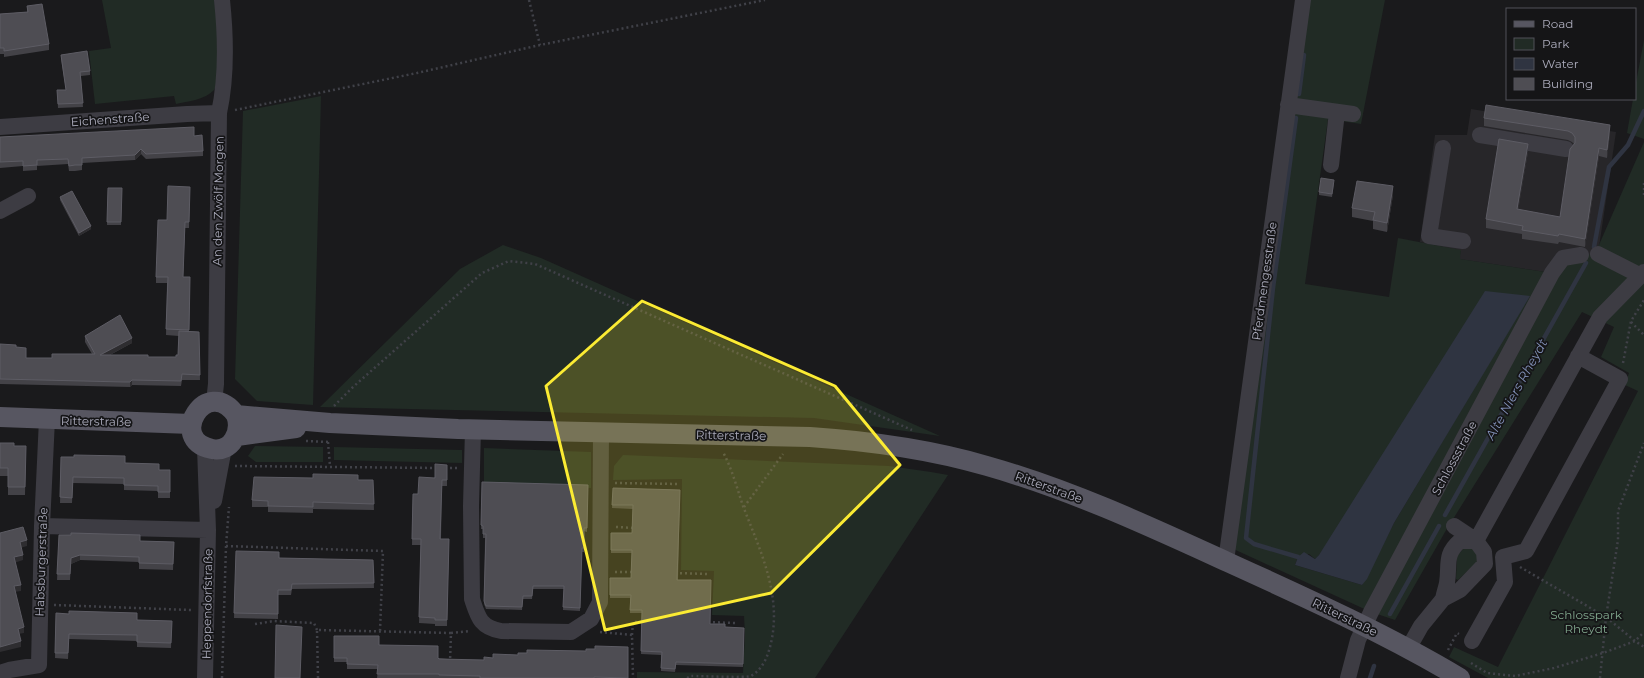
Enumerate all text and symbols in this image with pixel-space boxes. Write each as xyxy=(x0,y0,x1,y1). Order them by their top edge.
legend xyxy=(1506,8,1636,100)
text: Road xyxy=(1542,16,1573,31)
text: Park xyxy=(1542,36,1570,51)
text: Water xyxy=(1542,56,1579,71)
text: Building xyxy=(1542,76,1593,91)
street label: Eichenstraße xyxy=(70,109,150,129)
street label: An den Zwölf Morgen xyxy=(209,136,227,266)
street label: Pferdmengesstraße xyxy=(1248,221,1280,341)
water label: Alte Niers Rheydt xyxy=(1481,335,1551,443)
street label: Ritterstraße xyxy=(61,413,131,429)
street label: Schlossstraße xyxy=(1428,418,1480,498)
street label: Ritterstraße xyxy=(696,427,766,443)
street label: Ritterstraße xyxy=(1013,468,1085,506)
street label: Habsburgerstraße xyxy=(32,507,50,617)
street label: Heppendorfstraße xyxy=(199,549,215,659)
street label: Ritterstraße xyxy=(1310,595,1380,639)
park label: Schlosspark Rheydt xyxy=(1550,607,1623,636)

